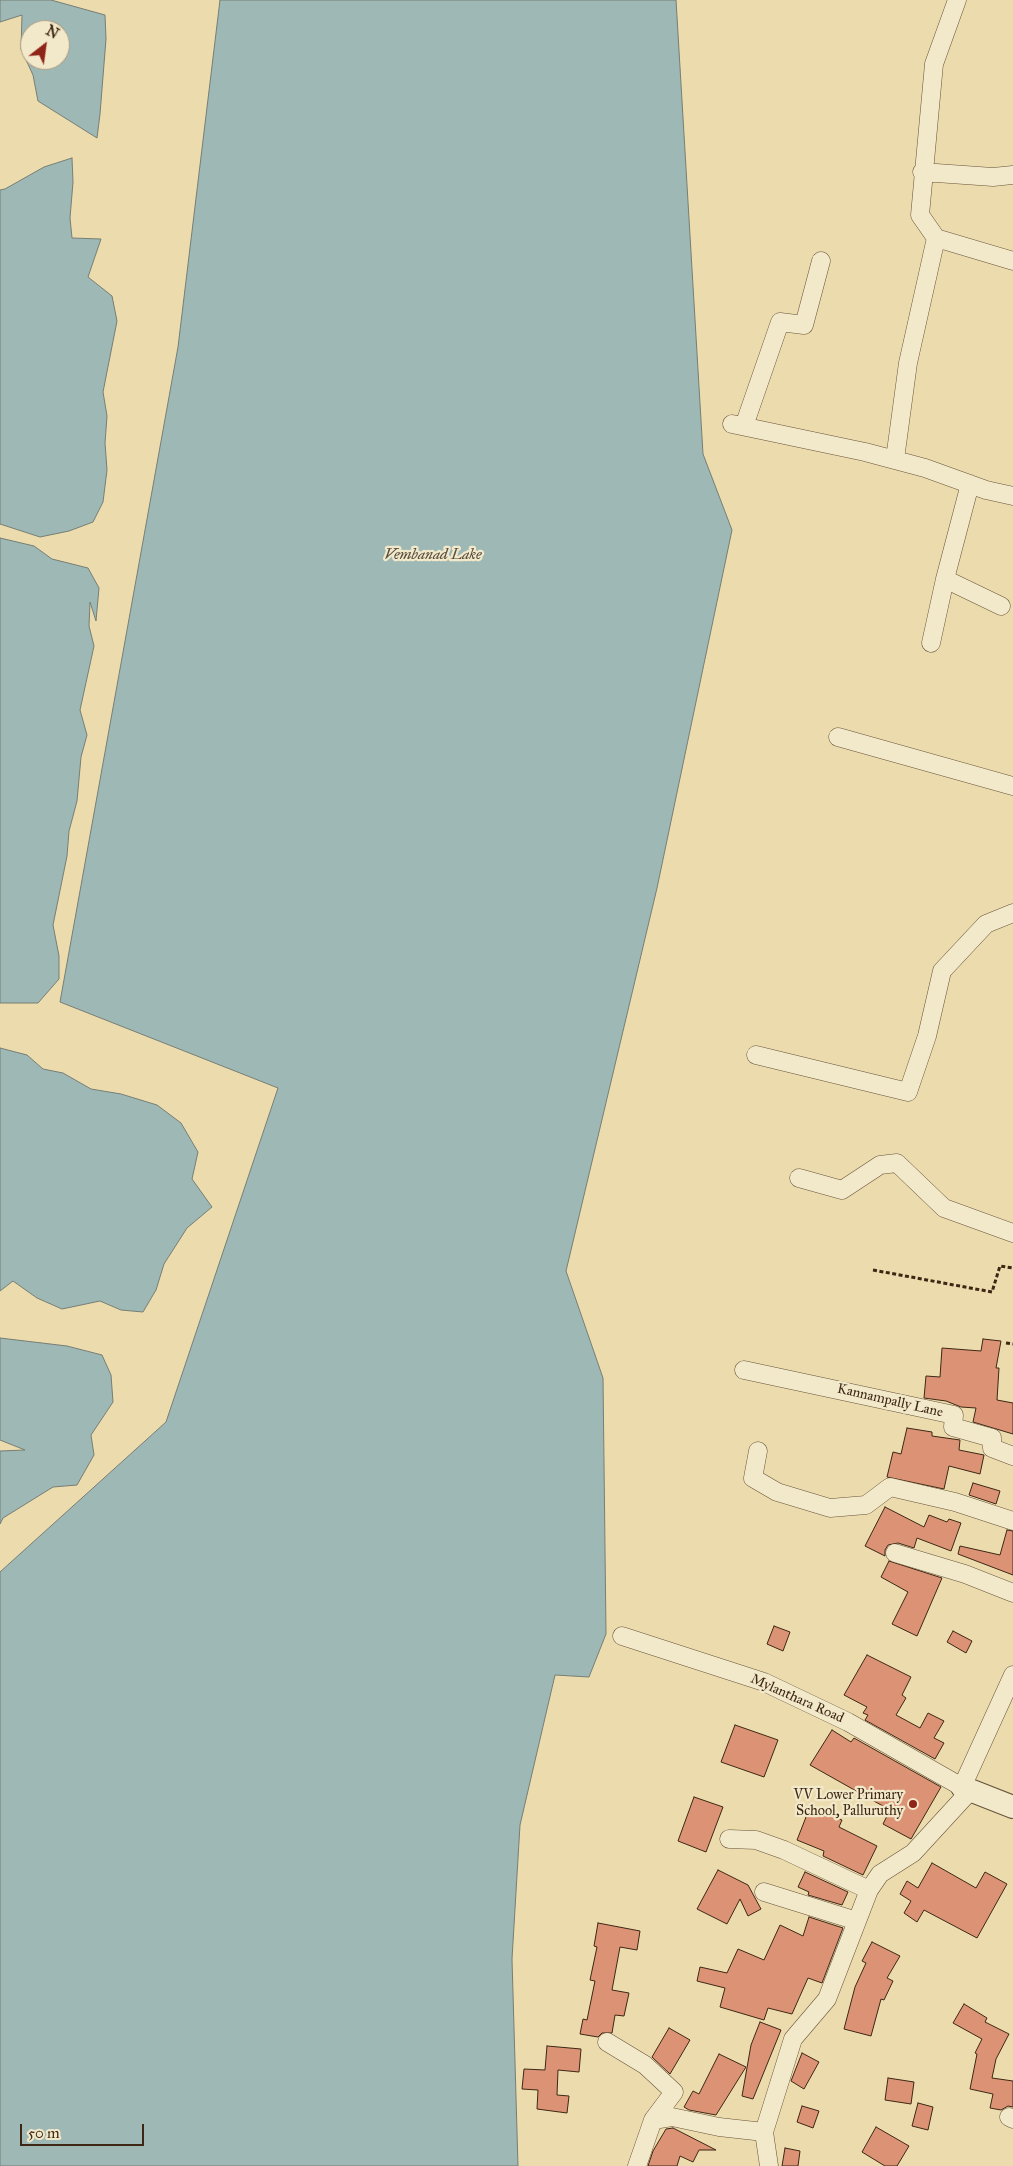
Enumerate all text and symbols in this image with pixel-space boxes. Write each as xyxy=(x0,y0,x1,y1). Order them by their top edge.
north arrow xyxy=(20,20,70,70)
text: N xyxy=(43,22,62,43)
water label: Vembanad Lake xyxy=(384,546,482,564)
street label: Kannampally Lane xyxy=(835,1381,945,1421)
street label: Mylanthara Road xyxy=(748,1671,846,1727)
place label: VV Lower Primary School, Palluruthy xyxy=(793,1788,903,1820)
marker: VV Lower Primary School, Palluruthy xyxy=(907,1798,919,1810)
scale bar xyxy=(22,2114,146,2146)
text: 50 m xyxy=(28,2124,60,2142)

